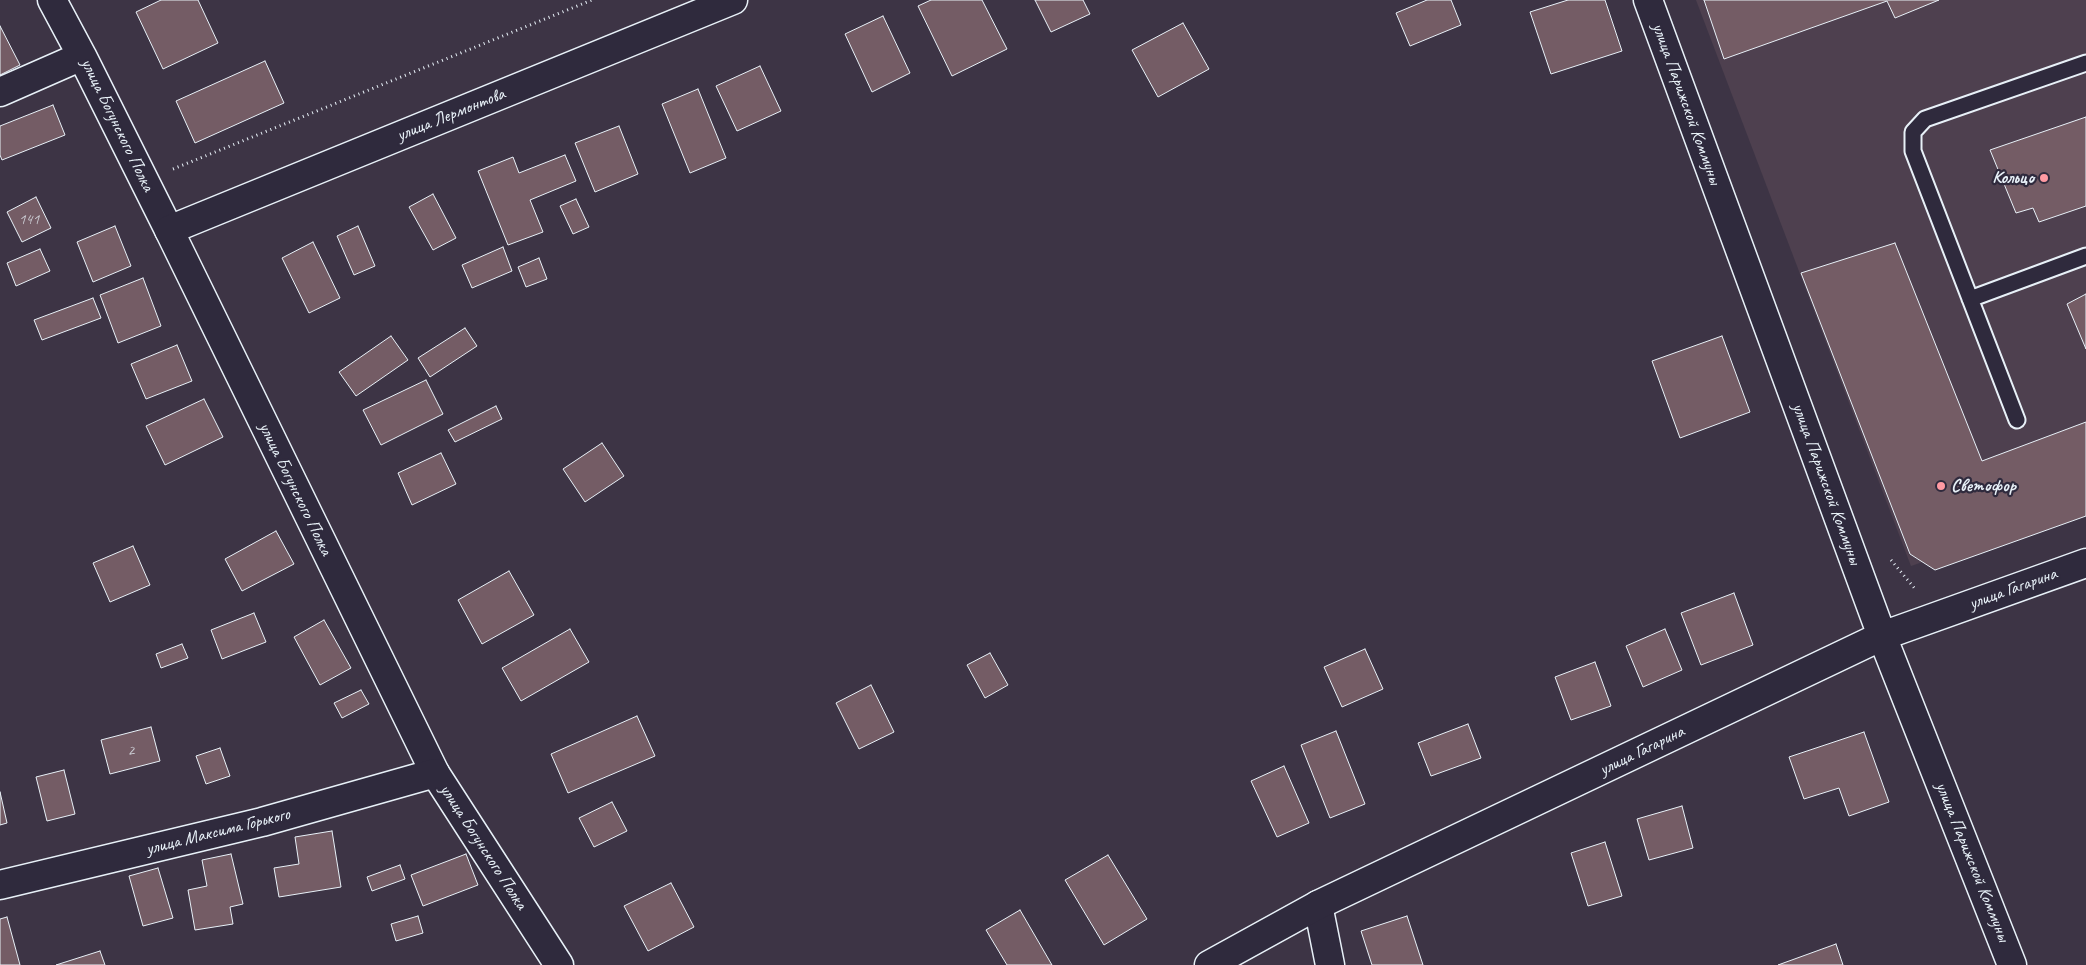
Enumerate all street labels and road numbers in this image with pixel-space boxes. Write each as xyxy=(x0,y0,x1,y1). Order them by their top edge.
street label: улица Парижской Коммуны xyxy=(1647,20,1725,188)
street label: улица Богунского Полка xyxy=(75,55,159,195)
street label: улица Лермонтова xyxy=(394,83,508,147)
street label: улица Парижской Коммуны xyxy=(1787,400,1865,568)
street label: улица Богунского Полка xyxy=(253,419,337,559)
street label: улица Гагарина xyxy=(1966,563,2060,615)
street label: улица Гагарина xyxy=(1596,721,1688,781)
street label: улица Парижской Коммуны xyxy=(1930,779,2014,945)
street label: улица Богунского Полка xyxy=(434,780,532,914)
street label: улица Максима Горького xyxy=(144,804,292,860)

